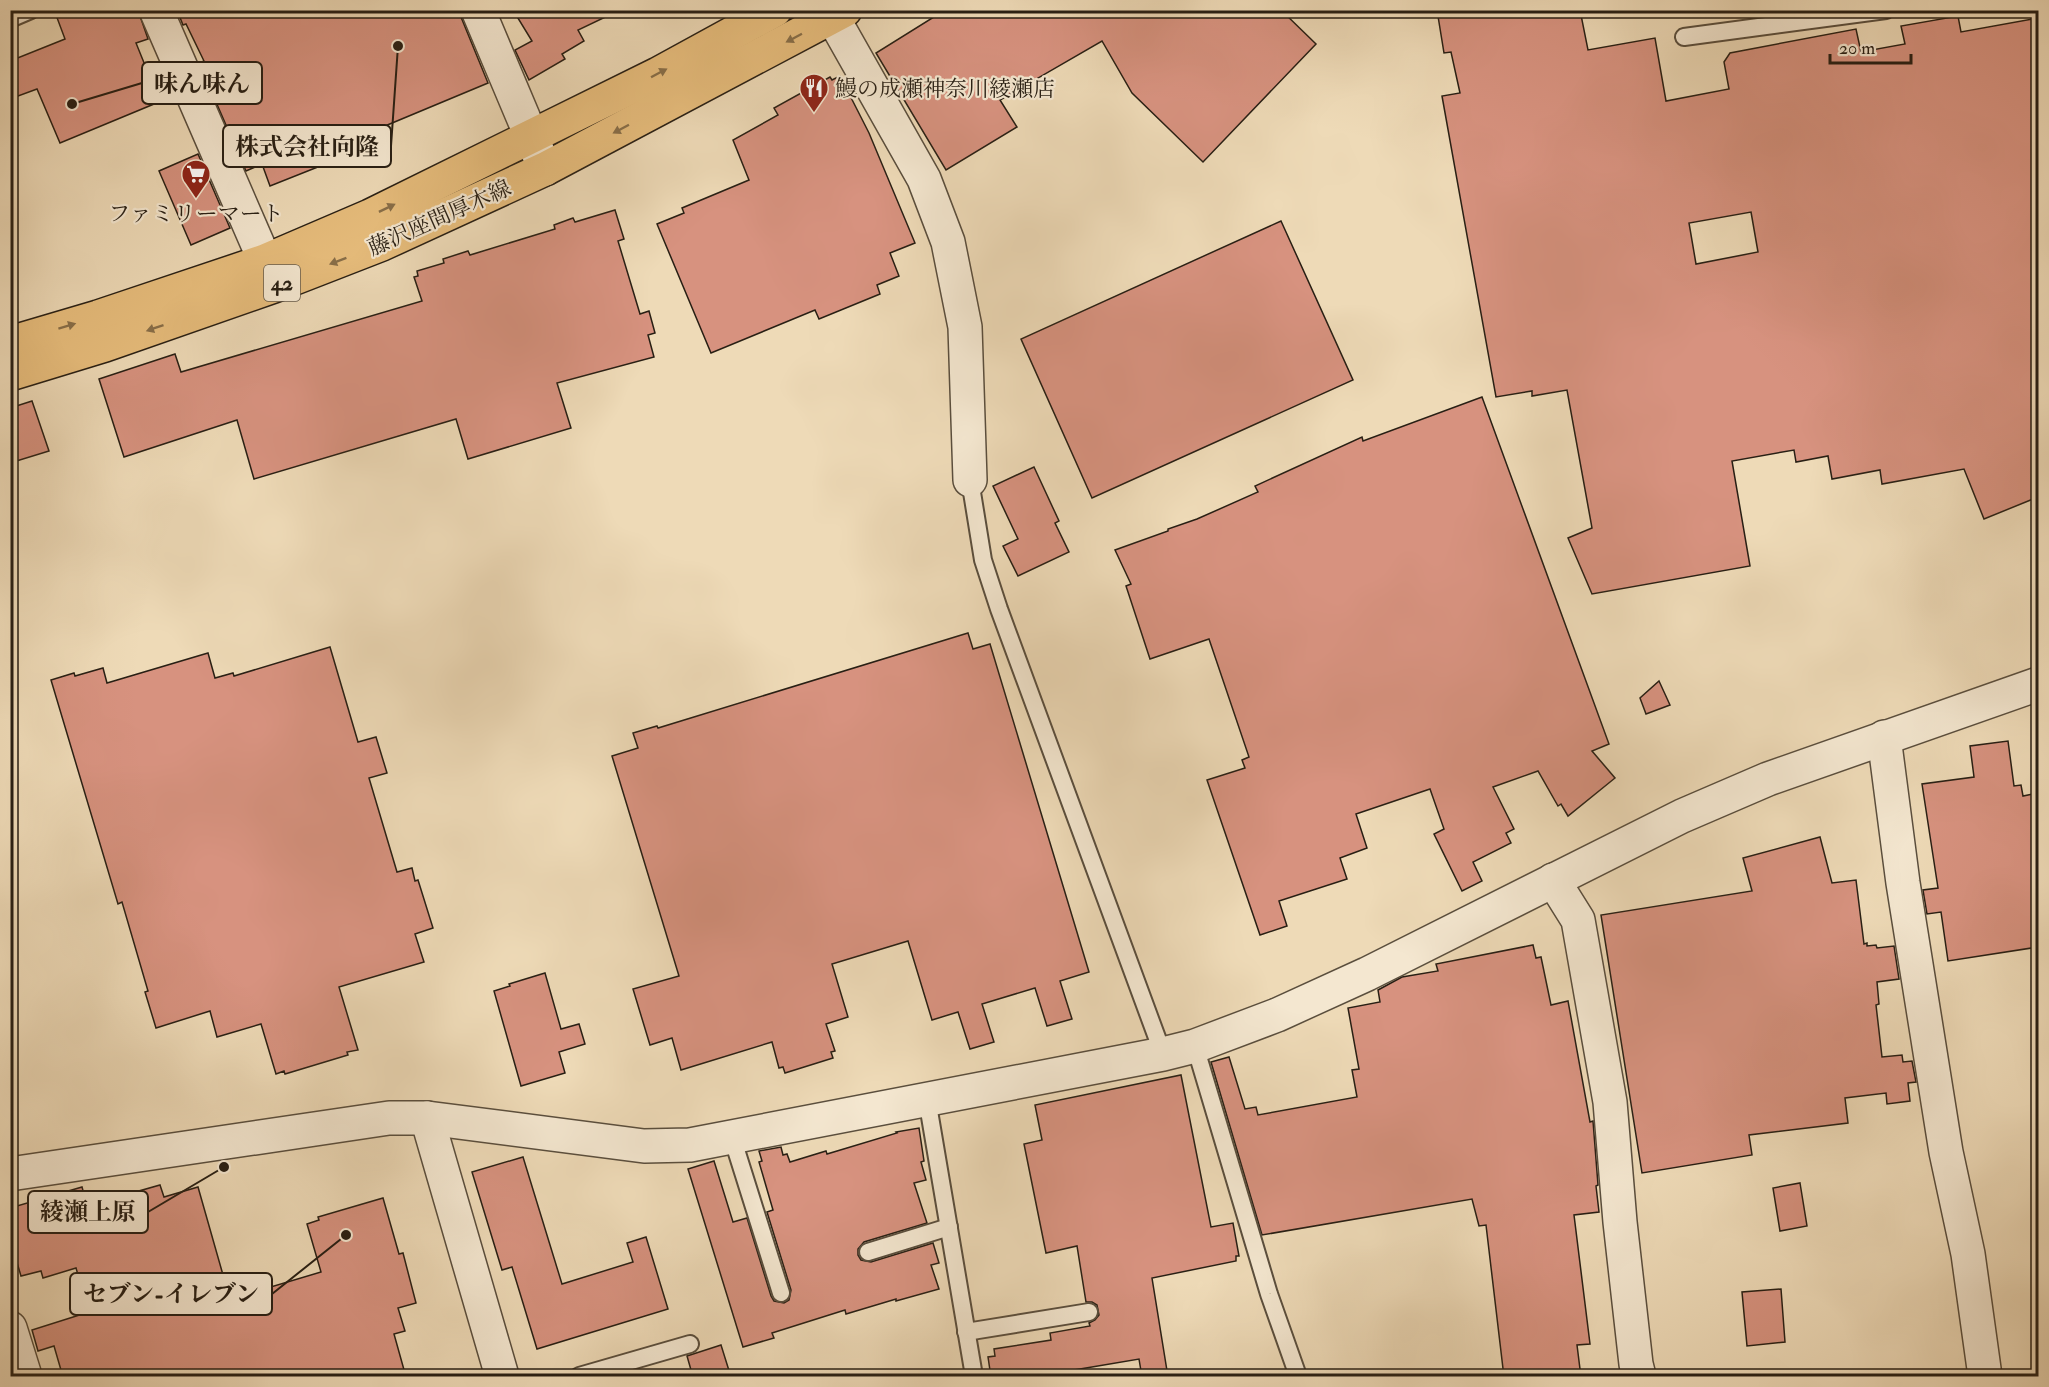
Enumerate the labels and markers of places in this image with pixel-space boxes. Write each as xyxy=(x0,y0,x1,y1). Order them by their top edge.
callout: 味ん味ん xyxy=(142,62,262,104)
restaurant icon: 鰻の成瀬神奈川綾瀬店 xyxy=(798,72,830,114)
place label: 鰻の成瀬神奈川綾瀬店 xyxy=(835,75,1055,103)
callout: 株式会社向隆 xyxy=(223,125,391,167)
supermarket icon: ファミリーマート xyxy=(180,158,212,200)
place label: ファミリーマート xyxy=(108,200,284,228)
callout: 綾瀬上原 xyxy=(28,1191,148,1233)
callout: セブン-イレブン xyxy=(70,1273,272,1315)

